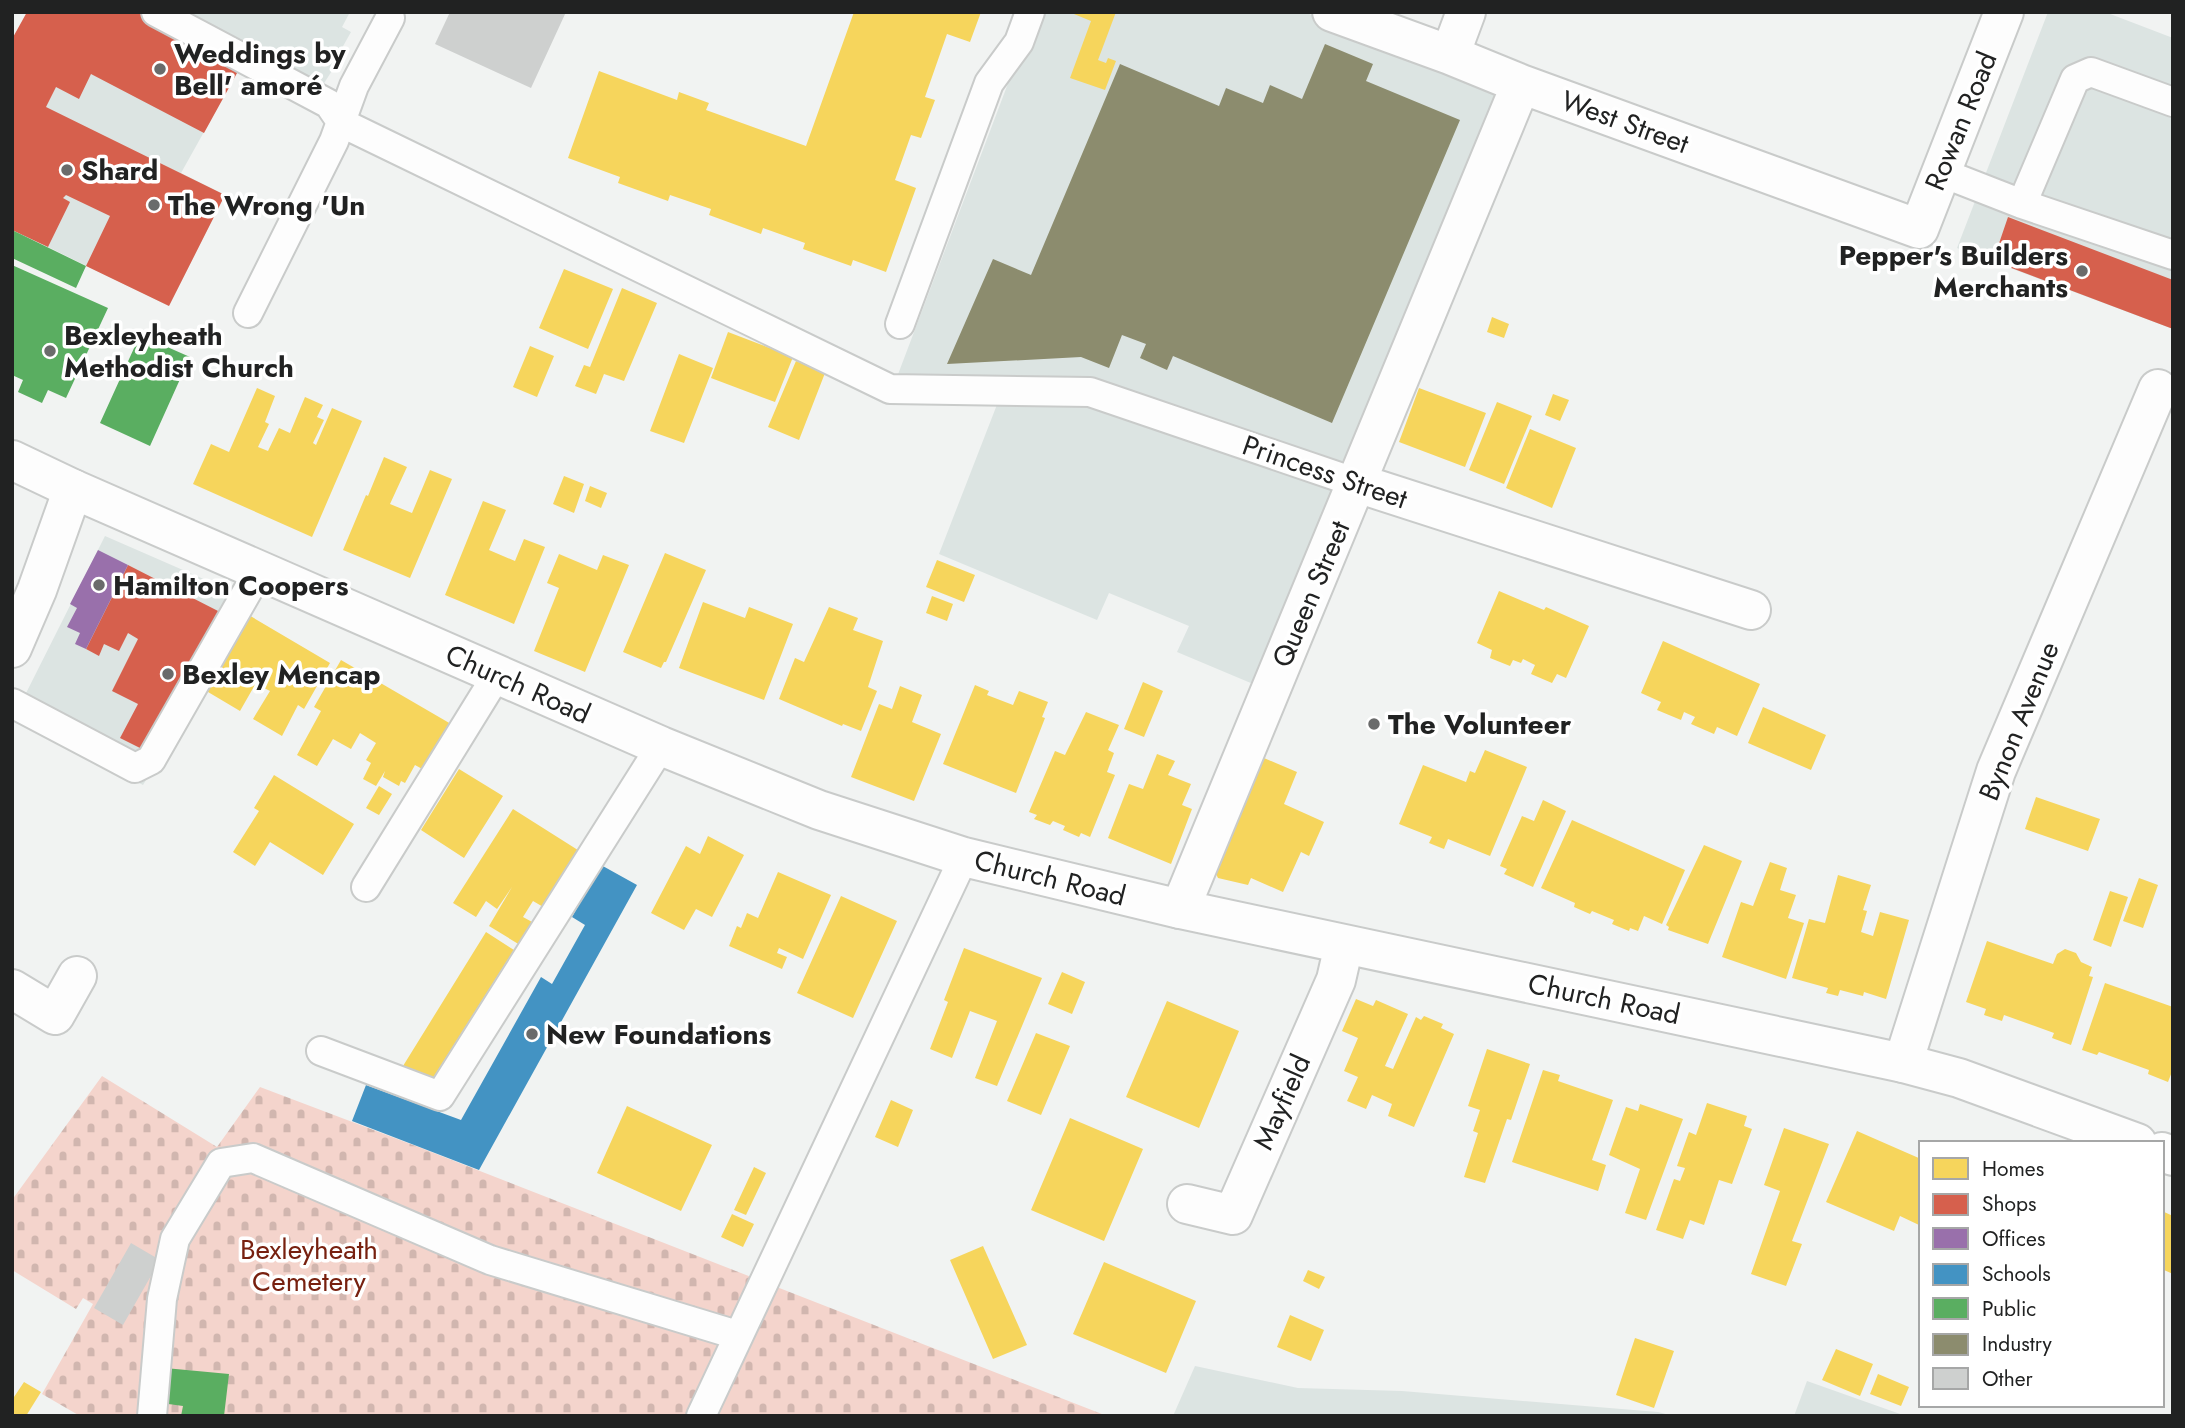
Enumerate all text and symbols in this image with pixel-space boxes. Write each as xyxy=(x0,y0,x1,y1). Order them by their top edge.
place label: Weddings by Bell' amoré xyxy=(174,33,346,106)
street label: Rowan Road xyxy=(1915,45,2007,197)
marker: Weddings by Bell' amoré xyxy=(152,61,168,77)
street label: West Street xyxy=(1555,80,1695,164)
place label: Shard xyxy=(81,150,158,191)
marker: Shard xyxy=(59,162,75,178)
place label: The Wrong 'Un xyxy=(168,185,365,226)
marker: The Wrong 'Un xyxy=(146,197,162,213)
place label: Pepper's Builders Merchants xyxy=(1839,235,2068,308)
marker: Pepper's Builders Merchants xyxy=(2074,263,2090,279)
place label: Bexleyheath Methodist Church xyxy=(64,315,294,388)
marker: Bexleyheath Methodist Church xyxy=(42,343,58,359)
street label: Princess Street xyxy=(1237,425,1413,519)
street label: Queen Street xyxy=(1262,514,1360,674)
place label: Hamilton Coopers xyxy=(113,565,349,606)
marker: Hamilton Coopers xyxy=(91,577,107,593)
street label: Church Road xyxy=(439,634,597,734)
street label: Bynon Avenue xyxy=(1968,635,2070,807)
place label: Bexley Mencap xyxy=(182,654,381,695)
marker: Bexley Mencap xyxy=(160,666,176,682)
place label: The Volunteer xyxy=(1388,704,1572,745)
marker: The Volunteer xyxy=(1366,716,1382,732)
street label: Church Road xyxy=(970,839,1130,917)
street label: Church Road xyxy=(1524,963,1684,1035)
place label: New Foundations xyxy=(546,1014,772,1055)
marker: New Foundations xyxy=(524,1026,540,1042)
street label: Mayfield xyxy=(1243,1048,1321,1156)
legend xyxy=(1919,1141,2164,1407)
text: Homes xyxy=(1982,1154,2044,1184)
text: Shops xyxy=(1982,1189,2036,1219)
text: Offices xyxy=(1982,1224,2045,1254)
park label: Bexleyheath Cemetery xyxy=(240,1229,378,1302)
text: Schools xyxy=(1982,1259,2051,1289)
text: Public xyxy=(1982,1294,2036,1324)
text: Industry xyxy=(1982,1329,2053,1359)
text: Other xyxy=(1982,1364,2033,1394)

